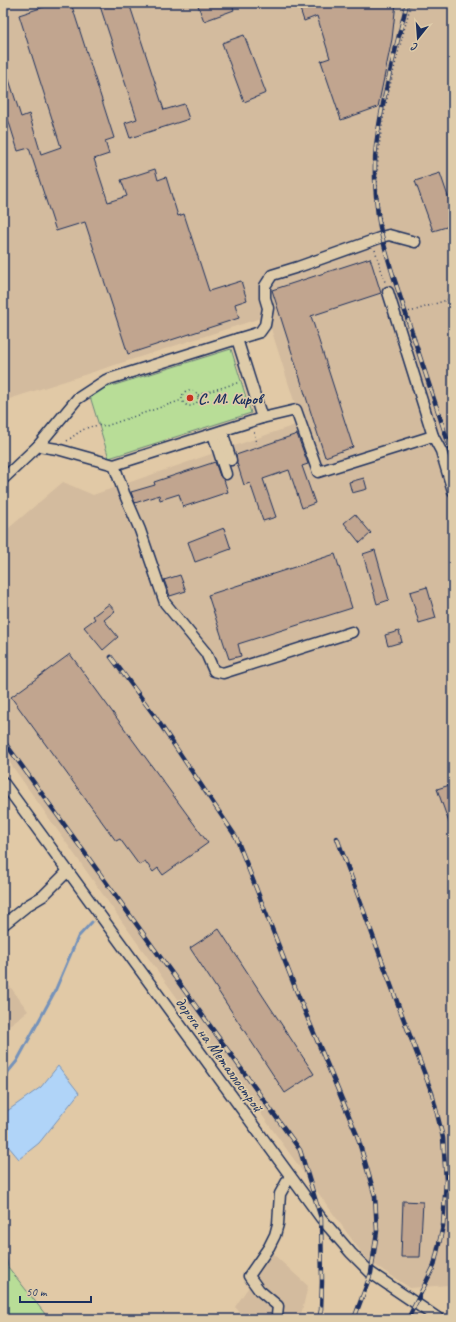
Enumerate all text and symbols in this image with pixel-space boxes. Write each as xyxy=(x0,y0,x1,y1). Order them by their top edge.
north arrow xyxy=(398,18,438,58)
text: С xyxy=(409,40,420,55)
place label: С. М. Киров xyxy=(198,389,265,409)
marker: С. М. Киров xyxy=(185,393,195,403)
street label: дорога на Металлострой xyxy=(171,993,268,1117)
scale bar xyxy=(20,1278,91,1304)
text: 50 m xyxy=(26,1284,48,1300)

